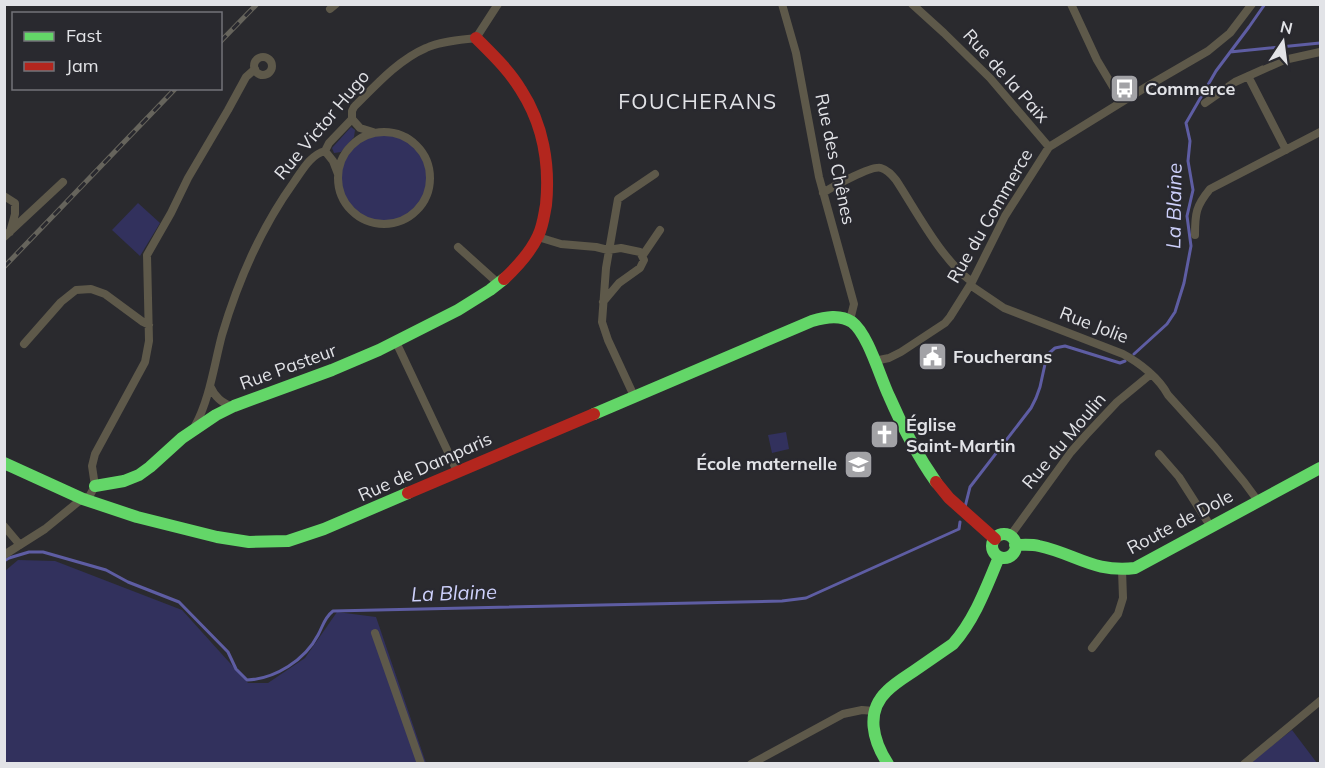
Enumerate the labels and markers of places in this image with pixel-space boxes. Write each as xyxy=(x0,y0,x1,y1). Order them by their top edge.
bus stop icon: Commerce xyxy=(1108,73,1140,105)
place label: Commerce xyxy=(1145,77,1235,100)
public building icon: Foucherans xyxy=(916,341,948,373)
place label: Foucherans xyxy=(953,345,1052,368)
place label: Église Saint-Martin xyxy=(906,413,1016,457)
church icon: Église Saint-Martin xyxy=(869,419,901,451)
school or university icon: École maternelle xyxy=(842,448,874,480)
place label: École maternelle xyxy=(696,452,837,475)

